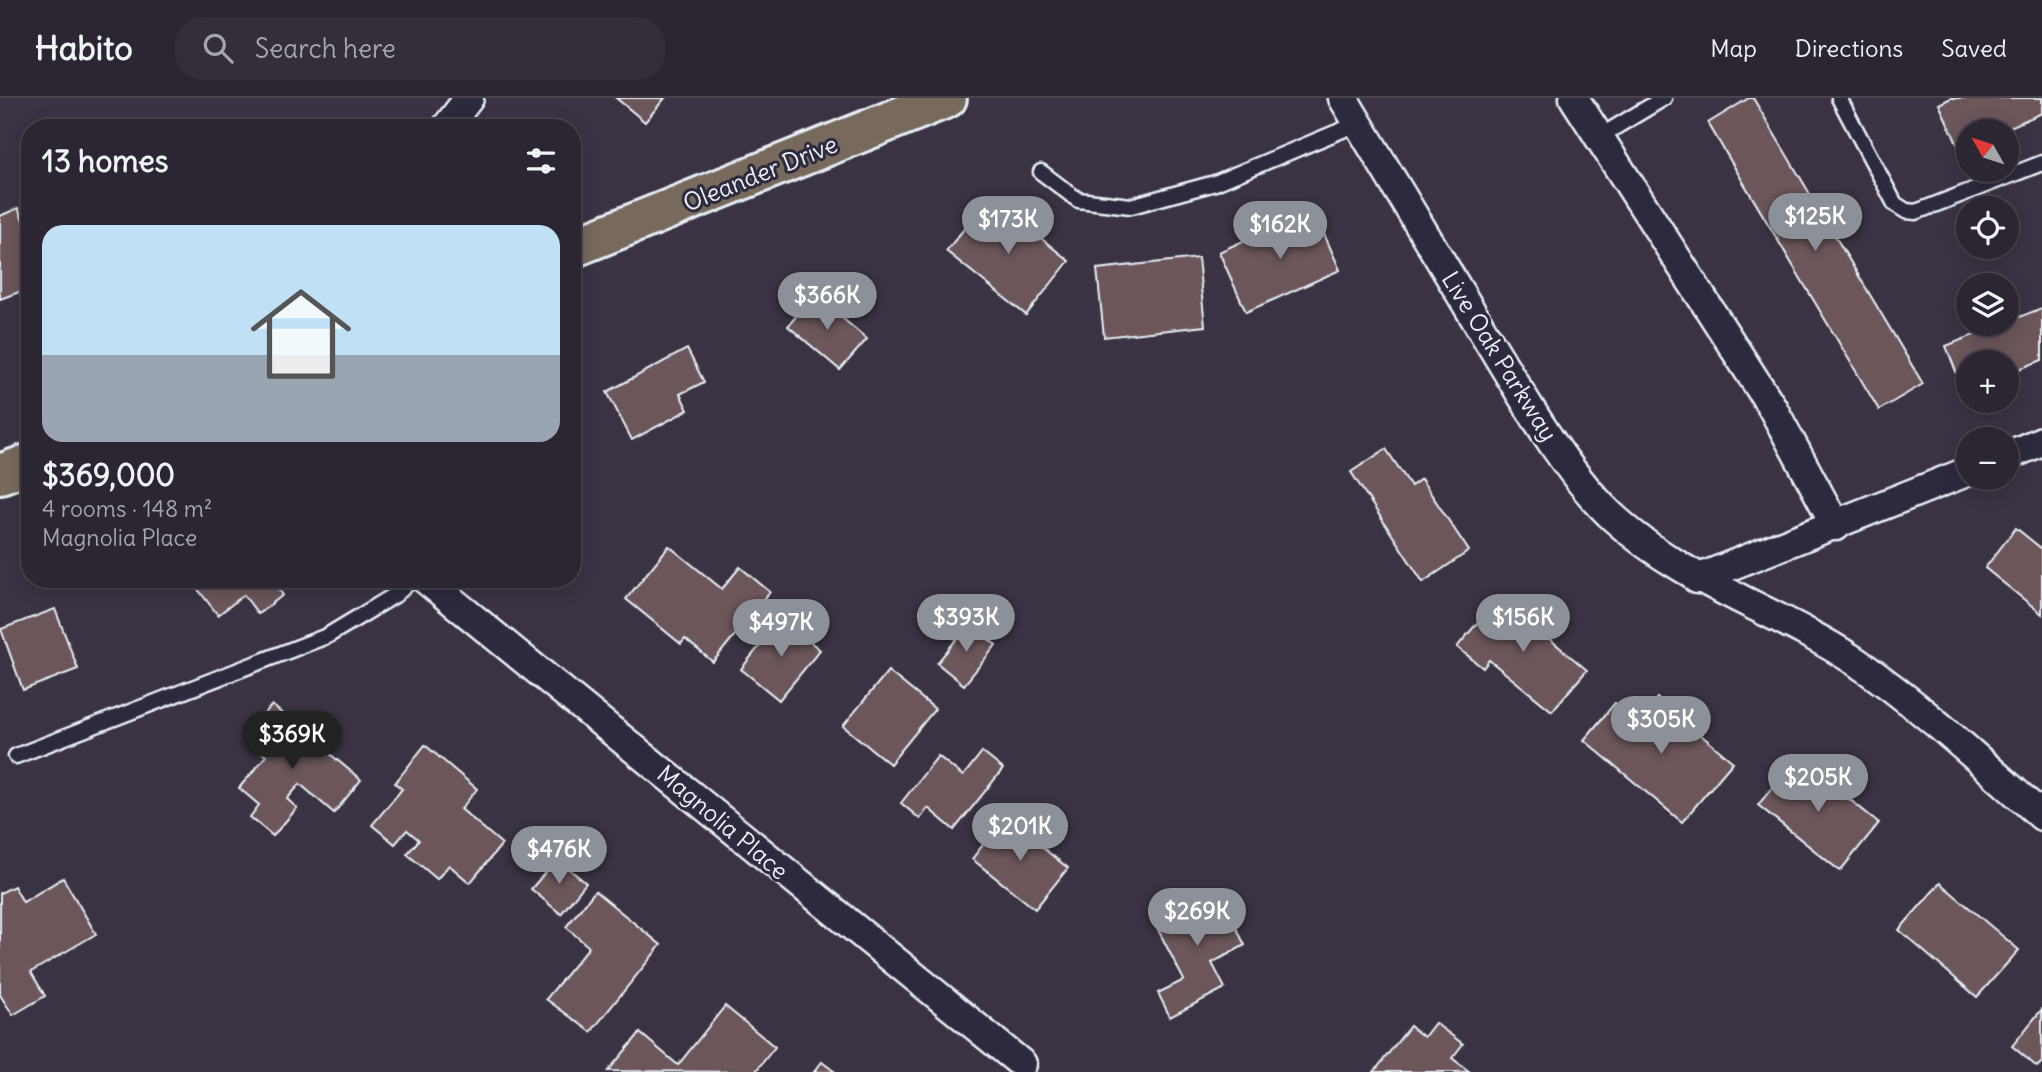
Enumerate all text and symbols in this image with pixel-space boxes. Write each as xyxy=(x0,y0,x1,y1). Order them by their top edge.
search box xyxy=(175,17,665,80)
text: Habito xyxy=(35,27,133,69)
icon: search xyxy=(199,29,237,67)
text: Search here xyxy=(255,32,396,65)
text: Map xyxy=(1710,33,1757,63)
text: Directions xyxy=(1795,33,1903,63)
text: Saved xyxy=(1941,33,2007,63)
north arrow xyxy=(1956,119,2020,182)
map controls xyxy=(1956,119,2019,490)
street label: Oleander Drive xyxy=(678,128,842,218)
text: 13 homes xyxy=(42,142,168,180)
icon: filters xyxy=(522,142,560,180)
pin: $125K xyxy=(1766,194,1864,253)
button: locate xyxy=(1956,196,2019,259)
pin: $173K xyxy=(959,197,1057,256)
text: $125K xyxy=(1784,201,1846,230)
pin: $162K xyxy=(1231,202,1329,261)
text: $173K xyxy=(978,204,1038,233)
text: $162K xyxy=(1249,209,1311,238)
street label: Live Oak Parkway xyxy=(1436,266,1564,446)
icon: home xyxy=(238,271,364,397)
pin: $366K xyxy=(778,272,876,332)
button: layers xyxy=(1956,273,2019,336)
text: $366K xyxy=(794,280,860,309)
button: + xyxy=(1956,350,2019,413)
button: − xyxy=(1956,427,2019,490)
text: $369,000 xyxy=(42,456,175,494)
text: 4 rooms · 148 m² xyxy=(42,494,212,523)
text: Magnolia Place xyxy=(42,523,197,552)
pin: $393K xyxy=(917,594,1015,654)
pin: $156K xyxy=(1474,594,1572,654)
pin: $497K xyxy=(732,600,830,659)
text: $393K xyxy=(933,602,999,631)
text: $156K xyxy=(1492,602,1554,631)
text: $497K xyxy=(749,607,813,636)
pin: $305K xyxy=(1612,696,1710,756)
text: $305K xyxy=(1627,704,1695,733)
pin: $369K xyxy=(243,712,341,771)
text: $369K xyxy=(259,719,325,748)
pin: $205K xyxy=(1769,754,1867,814)
street label: Magnolia Place xyxy=(651,758,795,886)
text: $205K xyxy=(1784,762,1852,791)
pin: $201K xyxy=(971,804,1069,863)
text: $201K xyxy=(988,811,1052,840)
pin: $476K xyxy=(510,826,608,886)
text: $476K xyxy=(527,834,591,863)
pin: $269K xyxy=(1148,888,1246,948)
text: $269K xyxy=(1164,896,1230,925)

